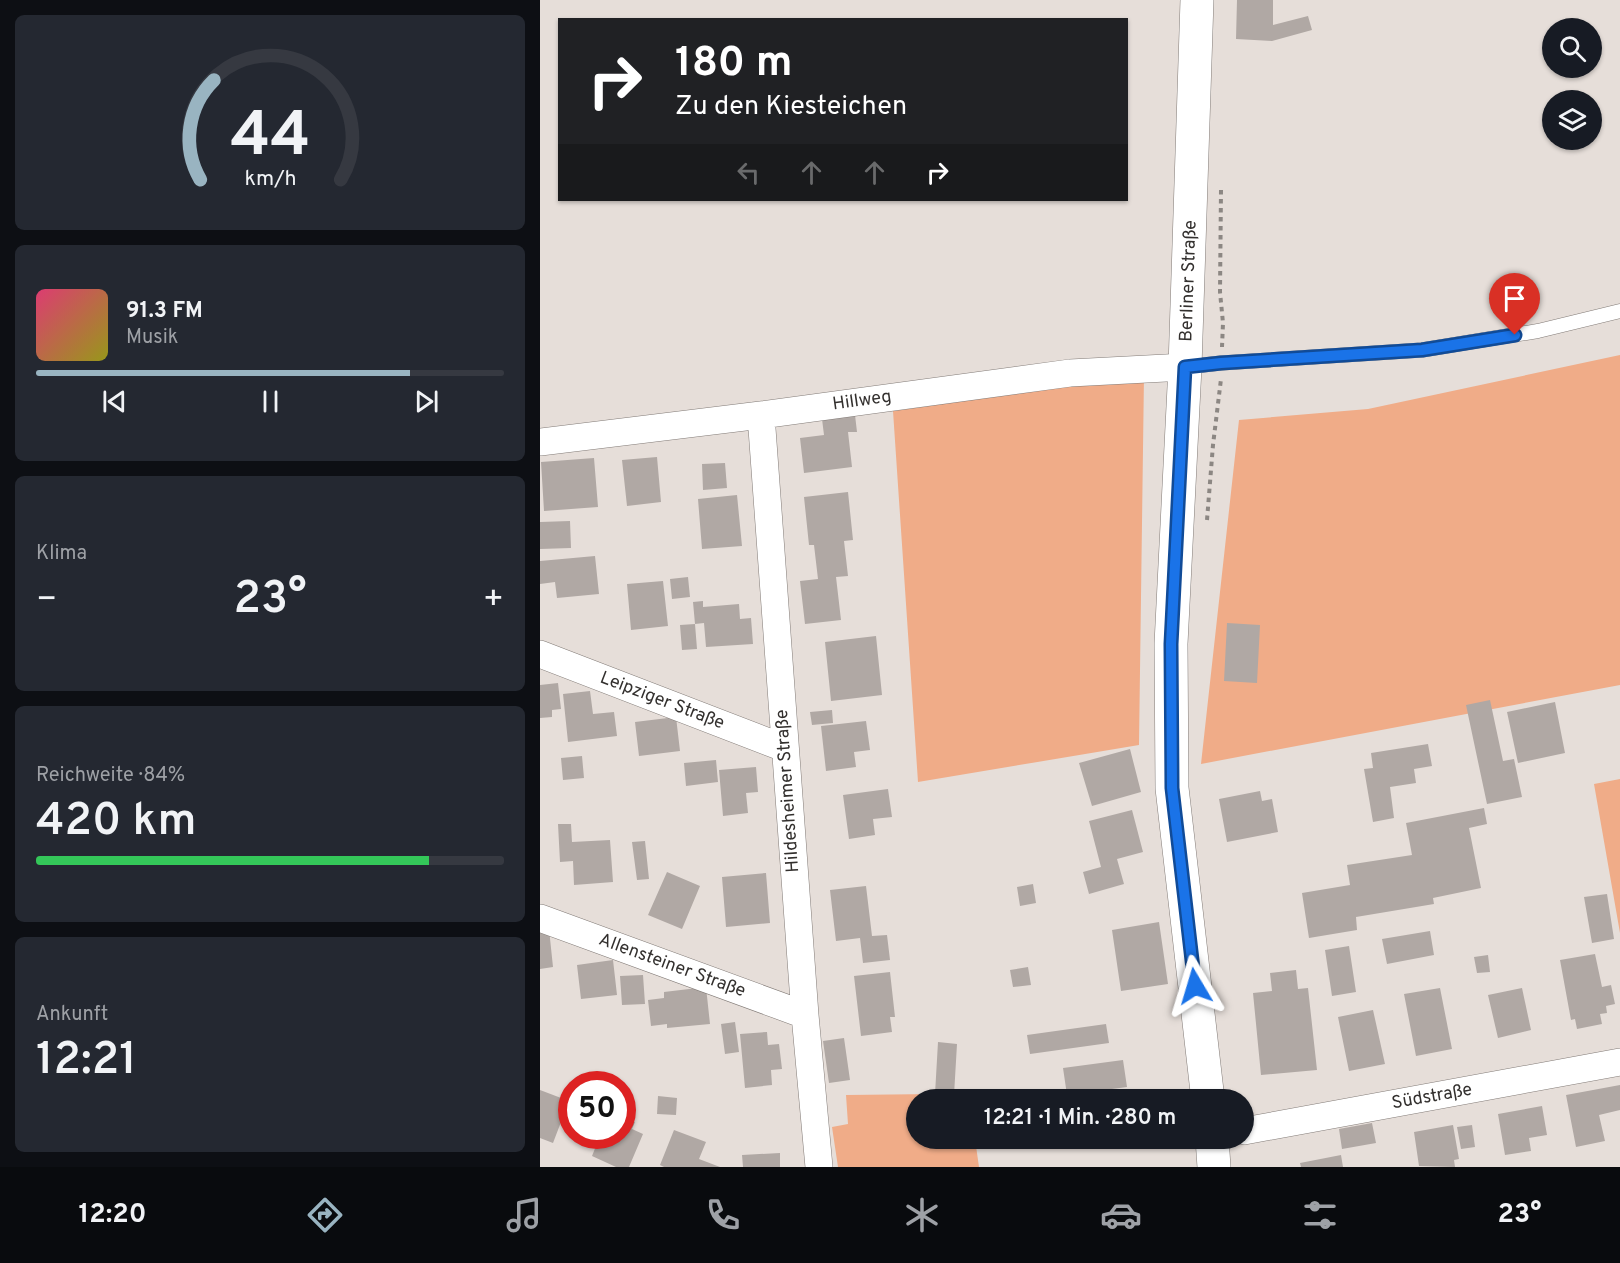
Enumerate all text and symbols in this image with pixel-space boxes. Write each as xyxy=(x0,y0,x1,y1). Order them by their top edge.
map controls xyxy=(1542,18,1602,150)
button: search xyxy=(1542,18,1602,78)
text: 180 m xyxy=(675,38,792,91)
icon: right xyxy=(576,42,654,120)
text: Zu den Kiesteichen xyxy=(675,90,907,124)
button: layers xyxy=(1542,90,1602,150)
text: 44 xyxy=(230,99,310,178)
icon: left xyxy=(732,156,765,189)
icon: ahead xyxy=(795,156,828,189)
icon: ahead xyxy=(858,156,891,189)
icon: right xyxy=(921,156,954,189)
text: km/h xyxy=(244,166,296,193)
street label: Berliner Straße xyxy=(1175,220,1203,342)
pin xyxy=(1489,273,1540,335)
icon: arrive xyxy=(1498,282,1531,315)
text: 91.3 FM xyxy=(126,298,203,325)
text: Musik xyxy=(126,325,178,351)
icon: previous xyxy=(98,385,131,418)
icon: pause xyxy=(254,385,287,418)
icon: next xyxy=(410,385,443,418)
street label: Hillweg xyxy=(831,385,893,417)
text: Klima xyxy=(36,541,87,567)
text: 23° xyxy=(233,572,307,629)
text: − xyxy=(36,580,57,622)
text: + xyxy=(483,580,504,622)
street label: Leipziger Straße xyxy=(596,667,728,735)
street label: Hildesheimer Straße xyxy=(771,709,805,873)
text: Reichweite · 84% xyxy=(36,763,185,789)
text: 420 km xyxy=(36,794,196,851)
street label: Allensteiner Straße xyxy=(595,929,749,1003)
position arrow xyxy=(1163,954,1227,1018)
text: Ankunft xyxy=(36,1002,108,1028)
text: 12:21 xyxy=(36,1033,137,1090)
speed limit sign: 50 xyxy=(558,1071,636,1149)
street label: Südstraße xyxy=(1390,1079,1474,1115)
text: 12:21 · 1 Min. · 280 m xyxy=(984,1105,1176,1132)
icon: directions xyxy=(304,1194,346,1236)
icon: music xyxy=(503,1194,545,1236)
icon: phone xyxy=(702,1194,744,1236)
icon: climate xyxy=(901,1194,943,1236)
icon: car xyxy=(1100,1194,1142,1236)
icon: filters xyxy=(1299,1194,1341,1236)
text: 12:20 xyxy=(78,1198,147,1232)
text: 23° xyxy=(1498,1198,1541,1232)

